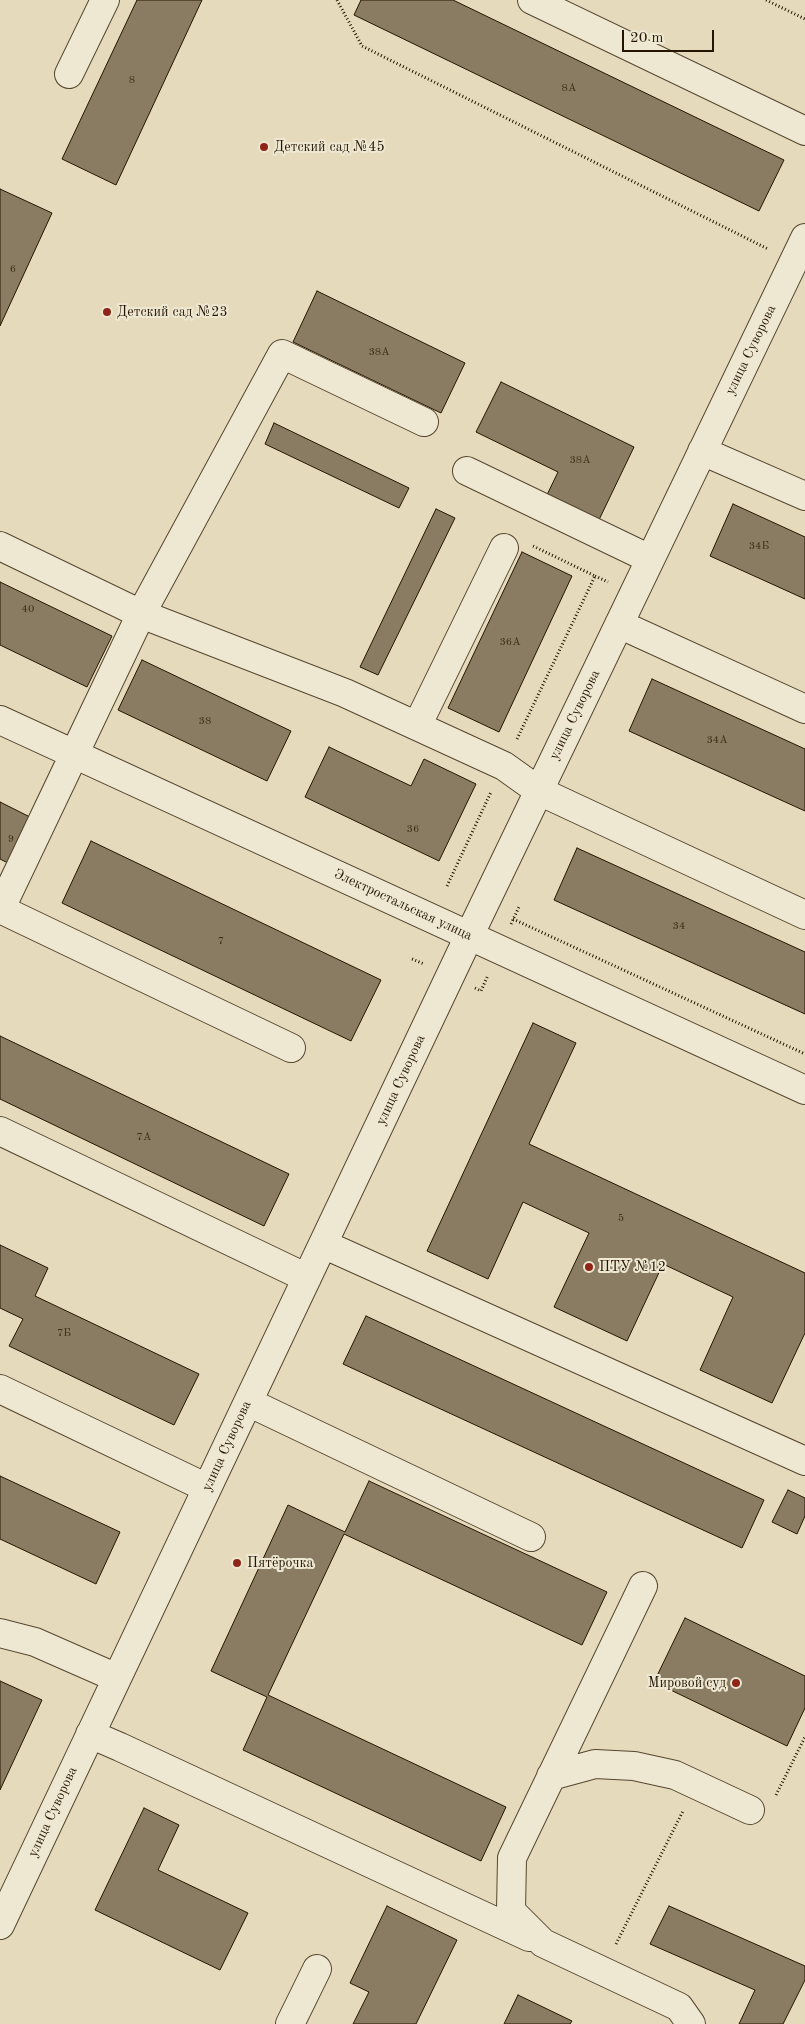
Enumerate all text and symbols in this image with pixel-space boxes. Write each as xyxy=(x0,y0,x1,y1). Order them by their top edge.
scale bar xyxy=(625,20,718,52)
text: 20 m xyxy=(630,31,664,46)
house number: 8 xyxy=(129,73,135,87)
house number: 8А xyxy=(562,81,576,95)
place label: Детский сад №45 xyxy=(274,139,385,155)
marker: Детский сад №45 xyxy=(258,141,270,153)
house number: 6 xyxy=(10,262,16,276)
street label: улица Суворова xyxy=(722,302,780,398)
place label: Детский сад №23 xyxy=(117,304,228,320)
marker: Детский сад №23 xyxy=(101,306,113,318)
house number: 38А xyxy=(368,345,390,359)
house number: 38А xyxy=(569,453,591,467)
house number: 34Б xyxy=(749,539,769,553)
house number: 40 xyxy=(22,602,34,616)
house number: 36А xyxy=(499,635,521,649)
street label: улица Суворова xyxy=(546,667,604,763)
house number: 38 xyxy=(199,714,211,728)
house number: 34А xyxy=(706,733,728,747)
house number: 36 xyxy=(407,822,419,836)
house number: 9 xyxy=(8,832,14,846)
street label: Электростальская улица xyxy=(331,866,475,944)
house number: 34 xyxy=(673,919,685,933)
house number: 7 xyxy=(218,934,224,948)
street label: улица Суворова xyxy=(373,1032,429,1128)
house number: 7А xyxy=(137,1130,151,1144)
house number: 5 xyxy=(618,1211,624,1225)
place label: ПТУ №12 xyxy=(599,1259,666,1275)
marker: ПТУ №12 xyxy=(583,1261,595,1273)
house number: 7Б xyxy=(57,1326,71,1340)
street label: улица Суворова xyxy=(199,1398,255,1494)
place label: Пятёрочка xyxy=(247,1555,313,1571)
marker: Пятёрочка xyxy=(231,1557,243,1569)
place label: Мировой суд xyxy=(648,1675,726,1691)
marker: Мировой суд xyxy=(730,1677,742,1689)
street label: улица Суворова xyxy=(25,1764,81,1860)

